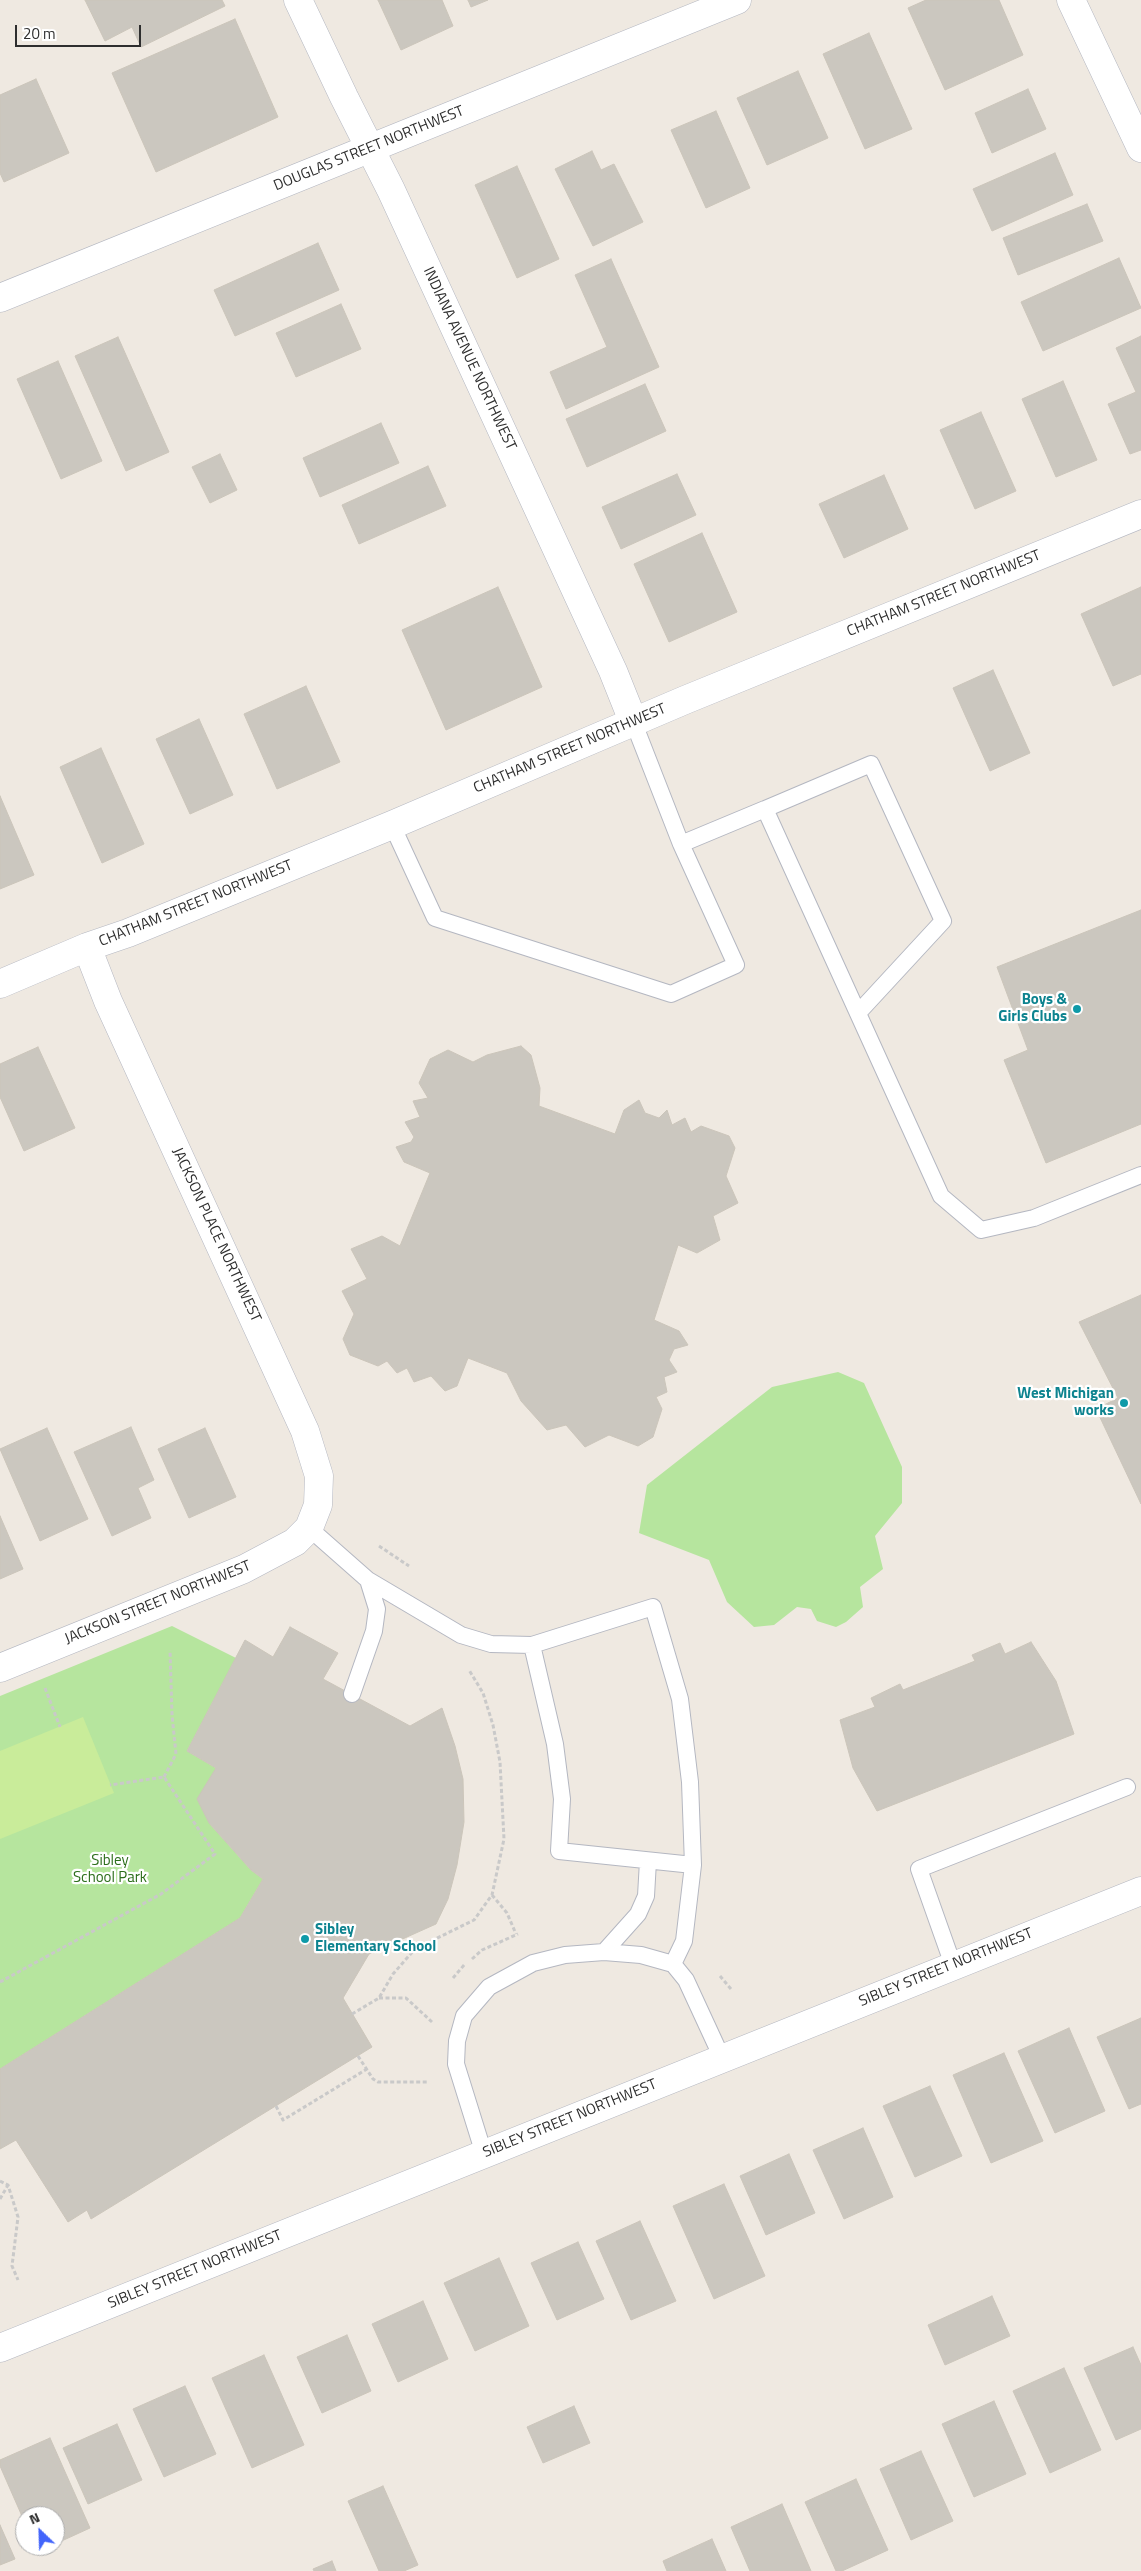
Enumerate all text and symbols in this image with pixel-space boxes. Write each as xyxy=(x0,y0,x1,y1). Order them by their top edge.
scale bar xyxy=(18,15,144,47)
text: 20 m xyxy=(23,22,56,45)
street label: DOUGLAS STREET NORTHWEST xyxy=(271,103,467,195)
street label: INDIANA AVENUE NORTHWEST xyxy=(419,264,519,454)
street label: CHATHAM STREET NORTHWEST xyxy=(845,547,1043,641)
street label: CHATHAM STREET NORTHWEST xyxy=(471,700,669,798)
street label: CHATHAM STREET NORTHWEST xyxy=(97,857,295,951)
place label: Boys & Girls Clubs xyxy=(998,991,1067,1026)
marker: Boys & Girls Clubs xyxy=(1071,1003,1083,1015)
street label: JACKSON PLACE NORTHWEST xyxy=(168,1145,264,1325)
place label: West Michigan works xyxy=(1017,1385,1114,1420)
marker: West Michigan works xyxy=(1118,1397,1130,1409)
street label: JACKSON STREET NORTHWEST xyxy=(62,1557,254,1649)
park label: Sibley School Park xyxy=(73,1852,147,1887)
place label: Sibley Elementary School xyxy=(315,1921,436,1956)
street label: SIBLEY STREET NORTHWEST xyxy=(857,1925,1035,2011)
marker: Sibley Elementary School xyxy=(299,1933,311,1945)
street label: SIBLEY STREET NORTHWEST xyxy=(481,2076,659,2162)
street label: SIBLEY STREET NORTHWEST xyxy=(106,2227,284,2313)
north arrow xyxy=(15,2506,65,2556)
text: N xyxy=(25,2506,43,2529)

